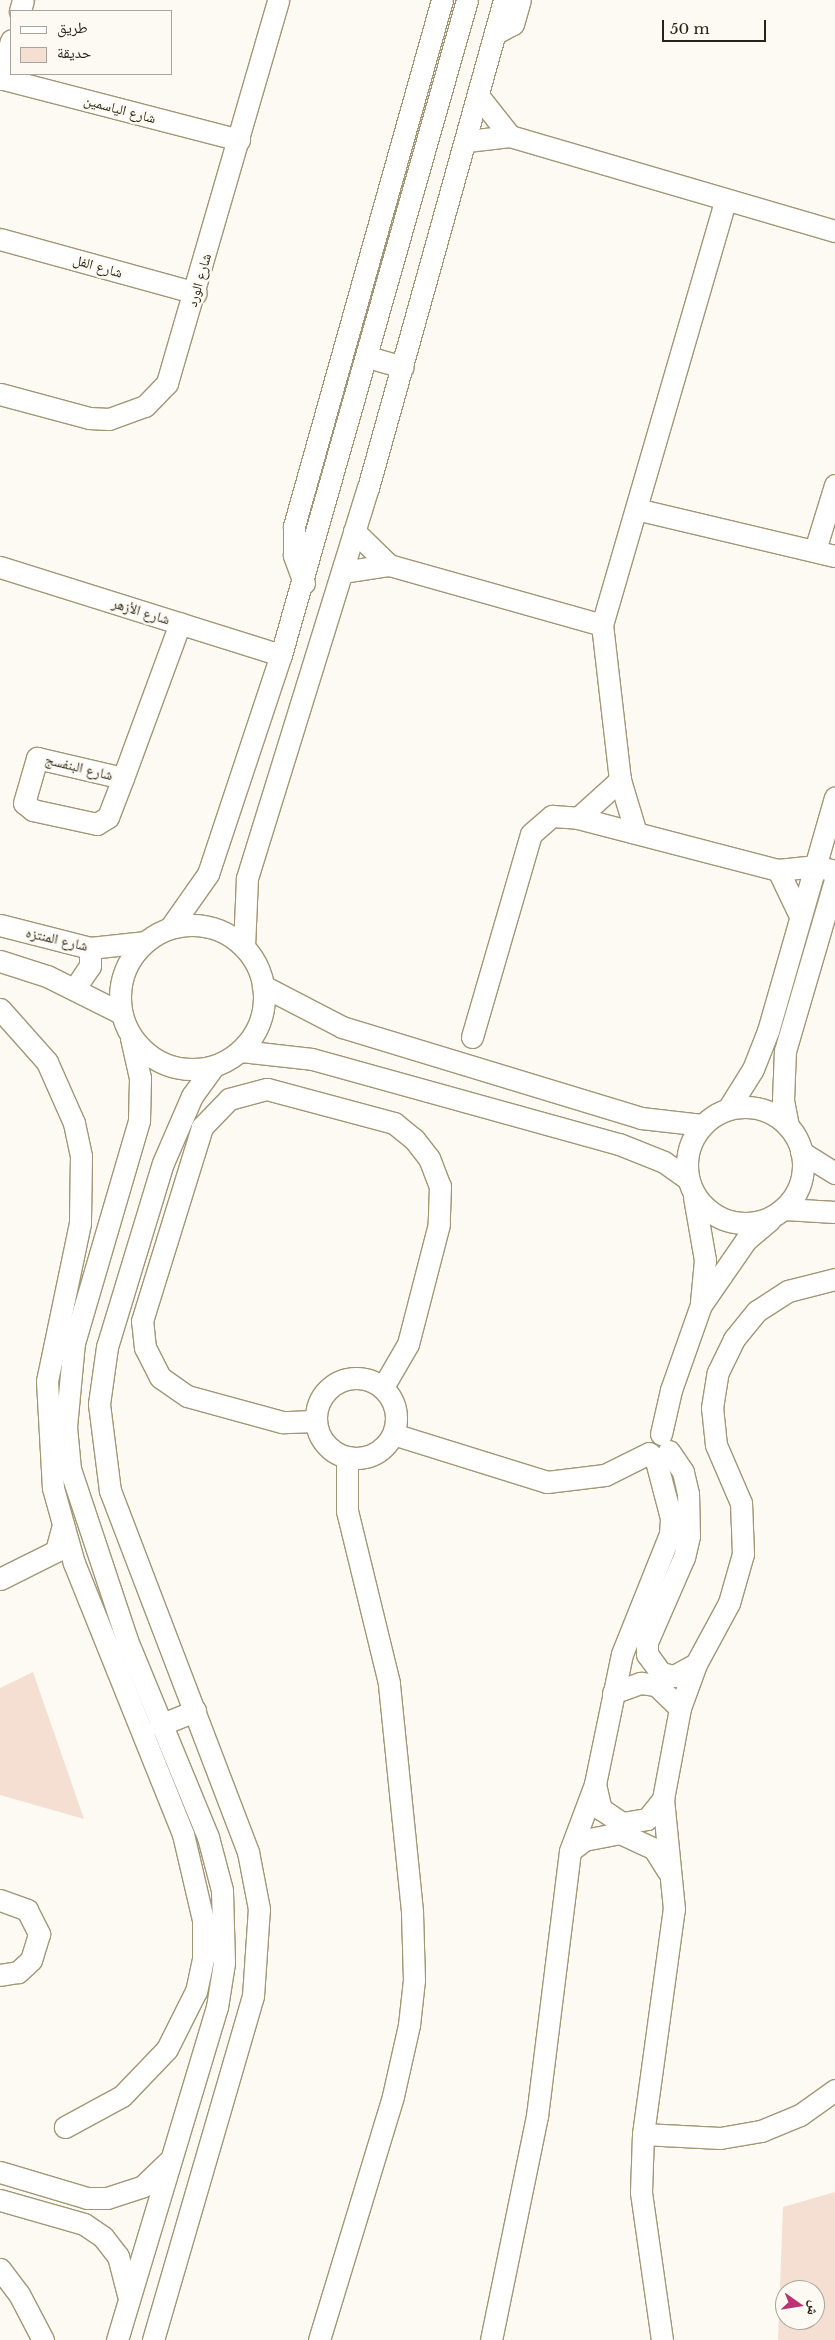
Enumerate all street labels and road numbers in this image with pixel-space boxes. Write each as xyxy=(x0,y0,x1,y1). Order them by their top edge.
street label: شارع الياسمين xyxy=(82,91,158,127)
street label: شارع الفل xyxy=(71,251,125,281)
street label: شارع الورد xyxy=(183,251,215,309)
street label: شارع الأزهر xyxy=(110,594,172,628)
street label: شارع البنفسج xyxy=(43,750,115,784)
street label: شارع المنتزه xyxy=(24,924,90,954)

